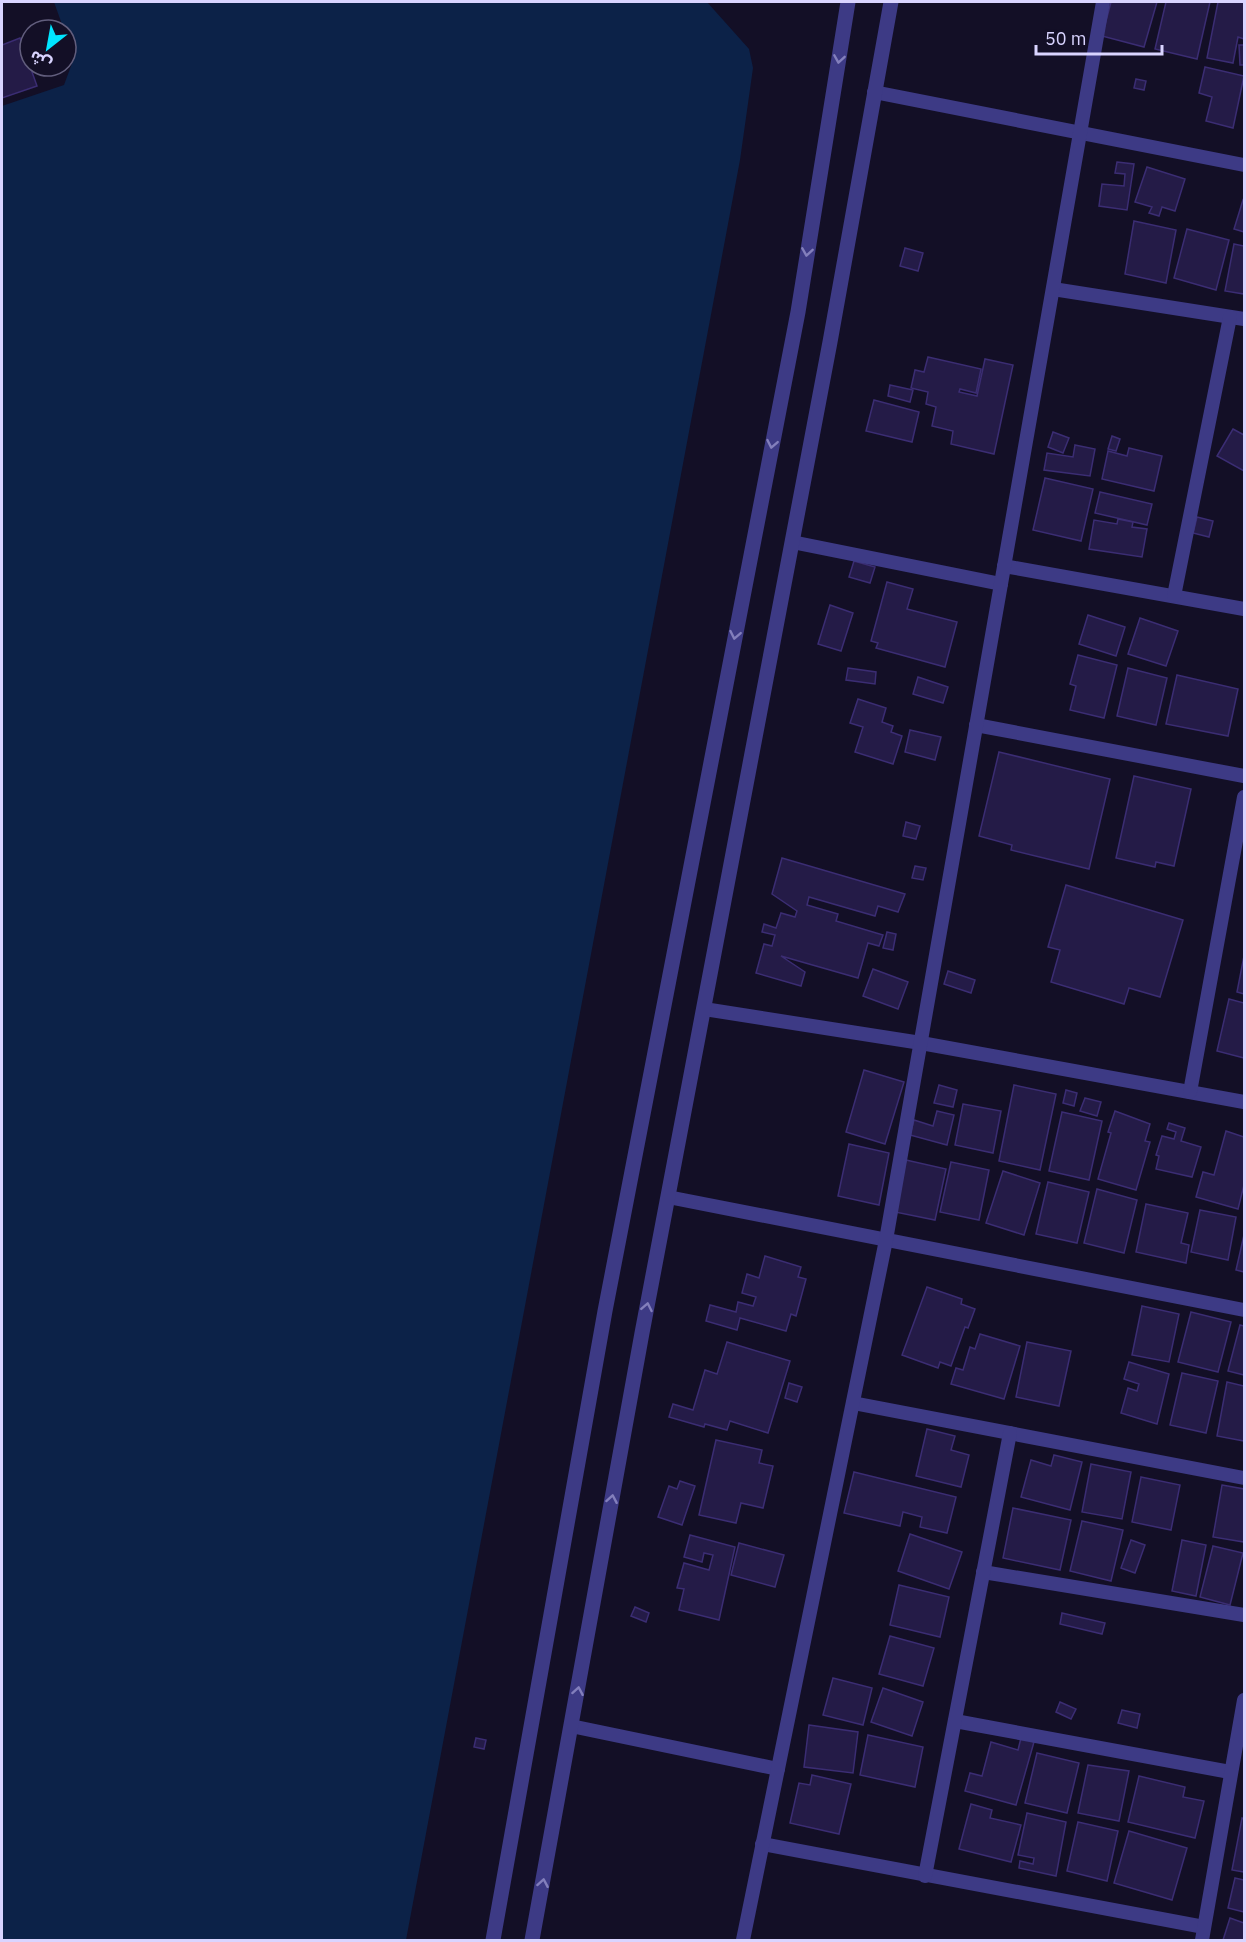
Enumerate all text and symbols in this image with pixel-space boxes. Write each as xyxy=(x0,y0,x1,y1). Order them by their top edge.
north arrow xyxy=(18,18,78,78)
scale bar xyxy=(1036,18,1162,56)
text: 50 m xyxy=(1045,27,1087,50)
text: ش xyxy=(26,47,55,75)
one-way arrow xyxy=(833,55,845,64)
one-way arrow xyxy=(802,247,814,256)
one-way arrow xyxy=(766,438,779,448)
one-way arrow xyxy=(729,630,742,640)
one-way arrow xyxy=(640,1303,653,1313)
one-way arrow xyxy=(605,1495,618,1505)
one-way arrow xyxy=(571,1686,583,1696)
one-way arrow xyxy=(536,1878,549,1888)

